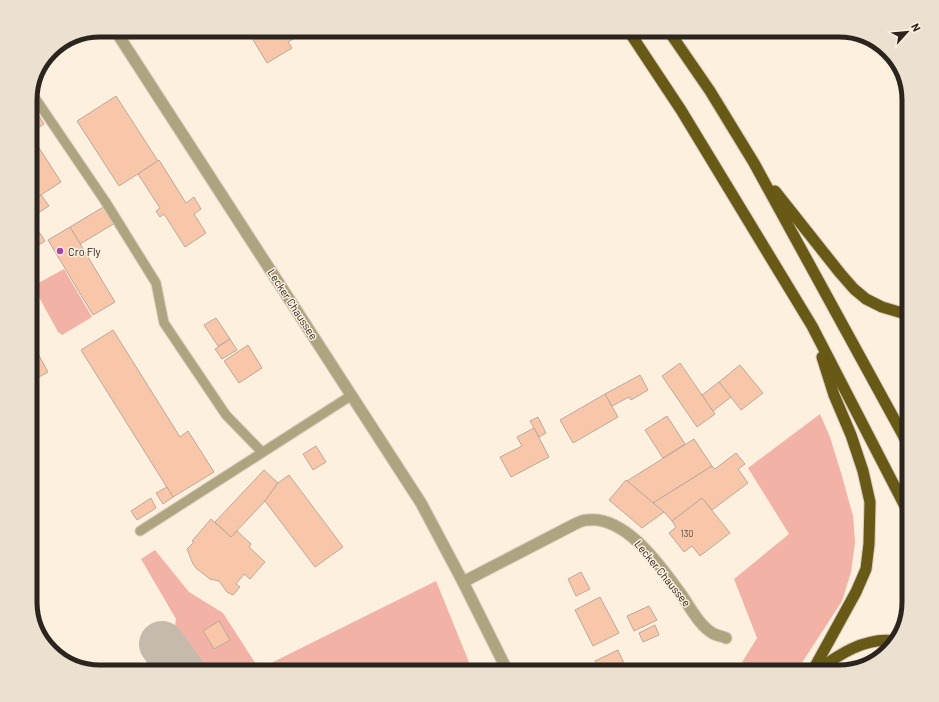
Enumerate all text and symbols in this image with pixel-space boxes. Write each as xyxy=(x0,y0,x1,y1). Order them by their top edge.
north arrow xyxy=(887,12,927,52)
text: N xyxy=(909,21,924,33)
place label: Cro Fly xyxy=(68,245,101,258)
marker: Cro Fly xyxy=(55,246,65,256)
street label: Lecker Chaussee xyxy=(265,266,321,342)
house number: 130 xyxy=(681,528,693,539)
street label: Lecker Chaussee xyxy=(632,537,694,609)

